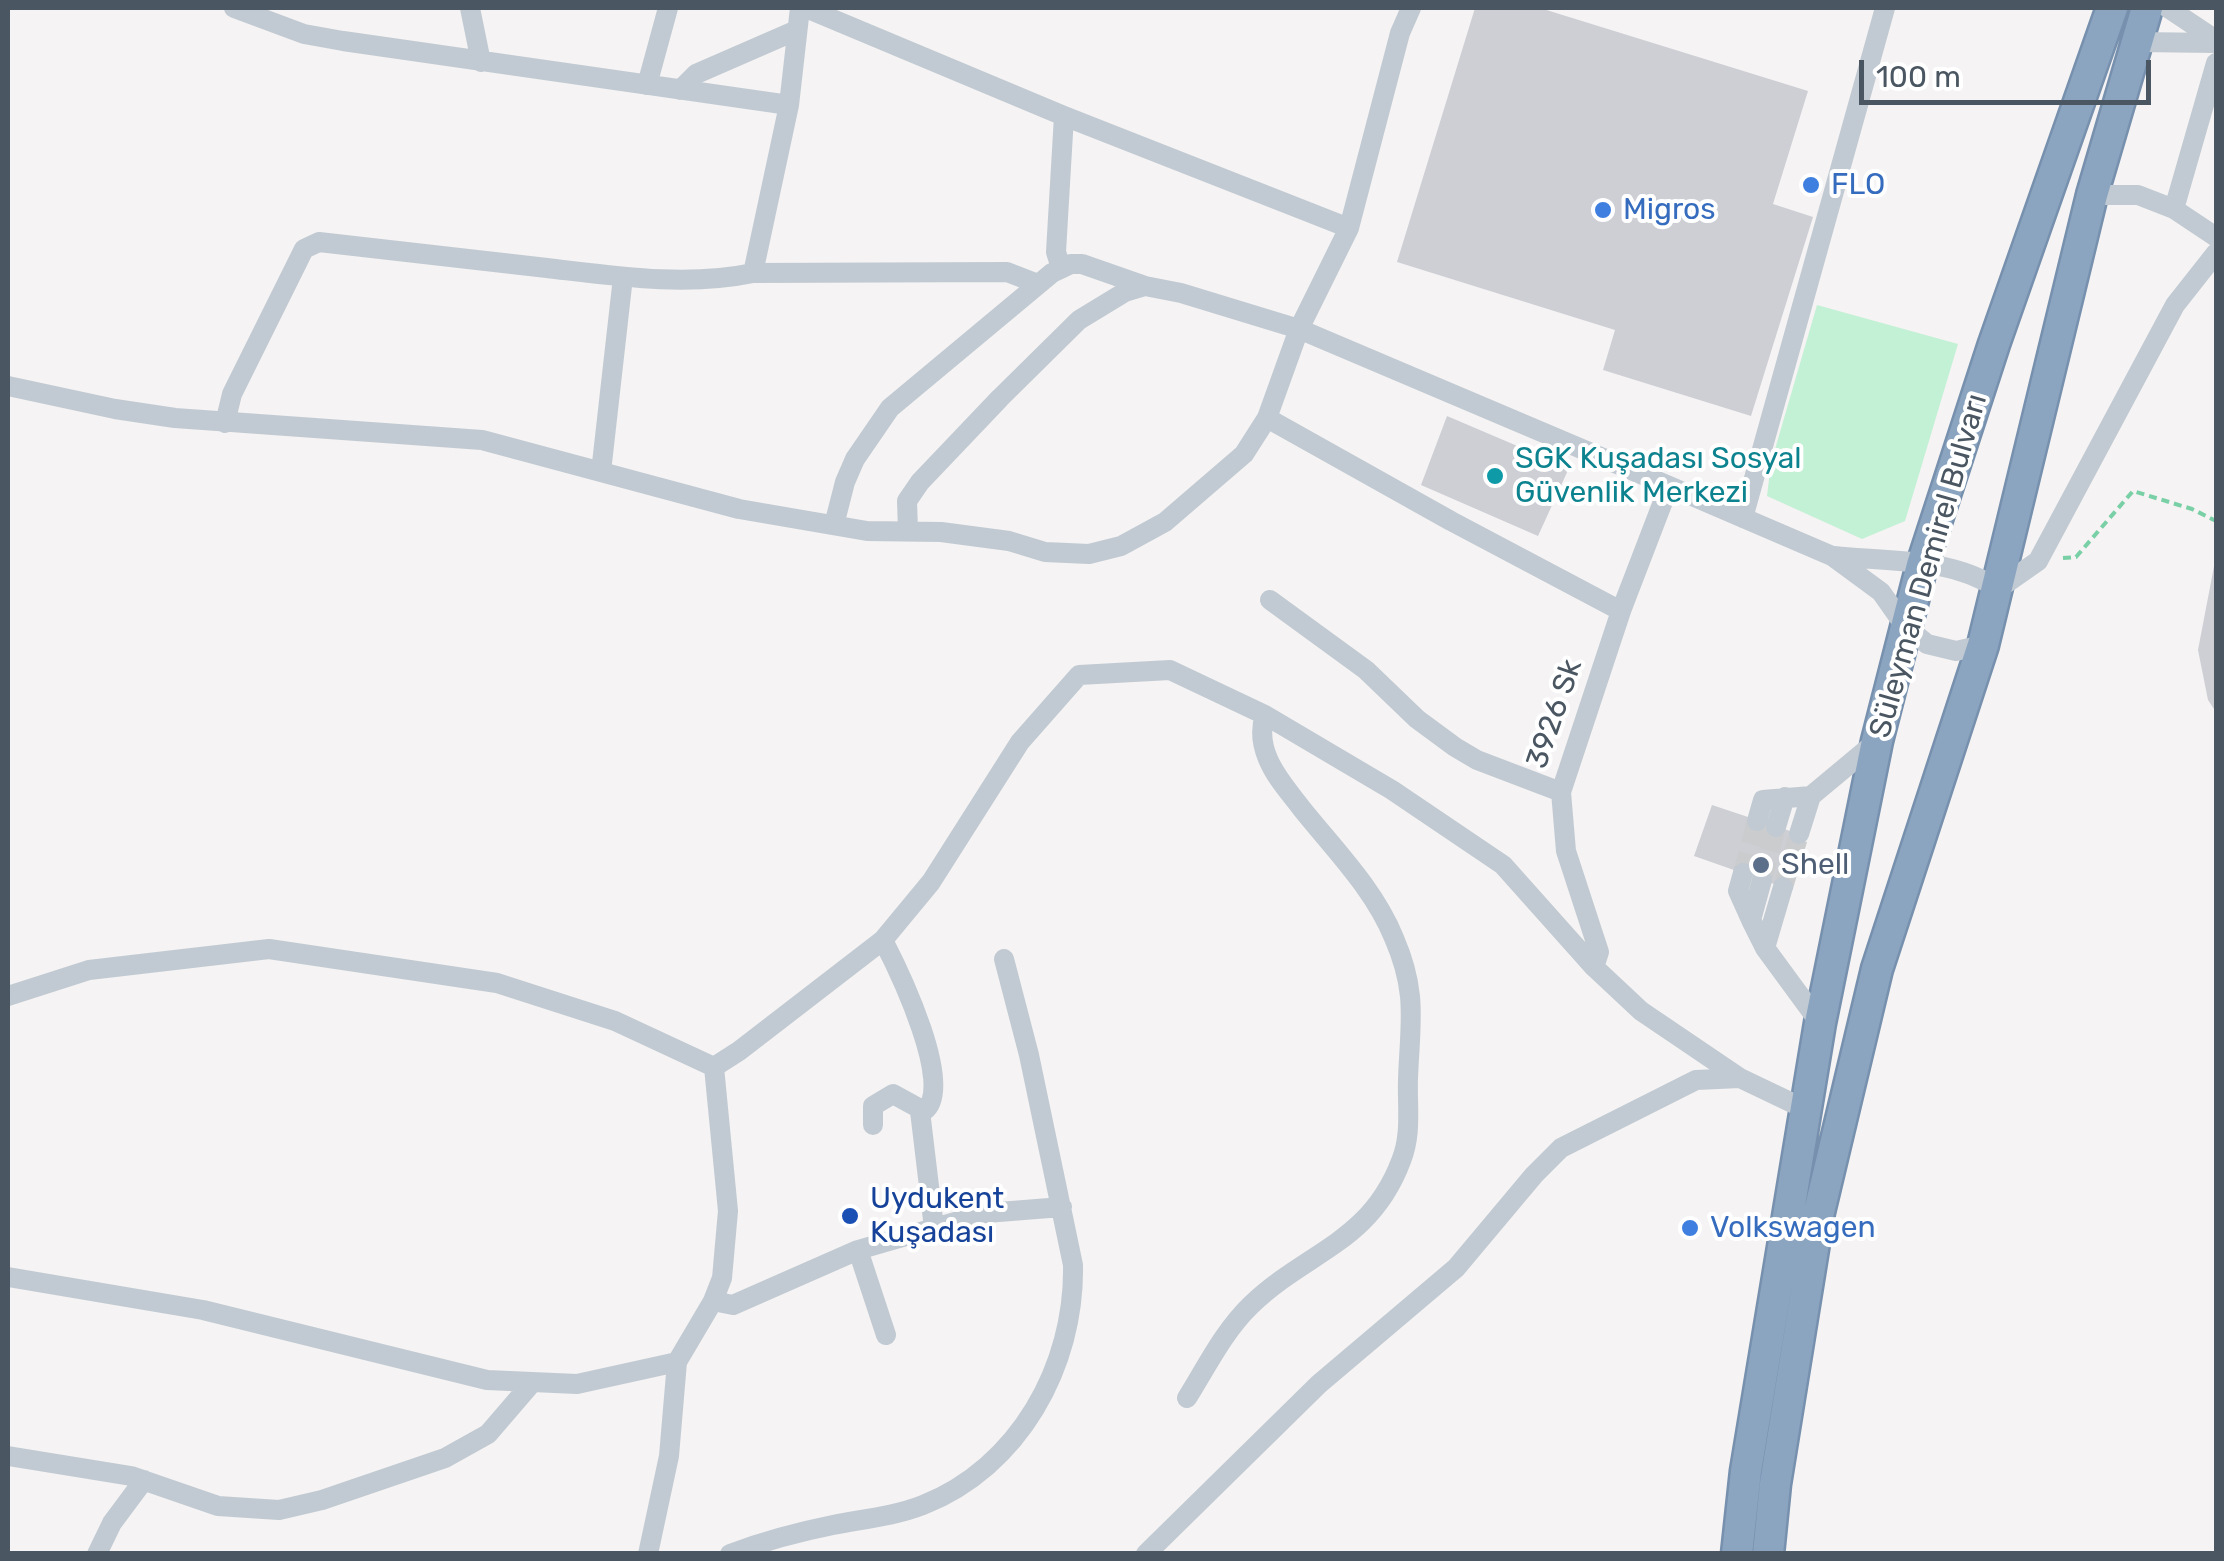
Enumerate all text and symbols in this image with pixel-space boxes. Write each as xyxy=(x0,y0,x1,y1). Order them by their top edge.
scale bar xyxy=(1864,40,2156,102)
text: 100 m xyxy=(1876,59,1961,95)
place label: FLO xyxy=(1831,167,1885,203)
marker: FLO xyxy=(1800,174,1822,196)
place label: Migros xyxy=(1623,192,1716,228)
marker: Migros xyxy=(1592,199,1614,221)
street label: Süleyman Demirel Bulvarı xyxy=(1863,390,1995,742)
place label: SGK Kuşadası Sosyal Güvenlik Merkezi xyxy=(1515,441,1802,512)
marker: SGK Kuşadası Sosyal Güvenlik Merkezi xyxy=(1484,465,1506,487)
street label: 3926 Sk xyxy=(1520,655,1590,773)
place label: Shell xyxy=(1781,847,1849,883)
marker: Shell xyxy=(1750,854,1772,876)
place label: Uydukent Kuşadası xyxy=(870,1181,1004,1252)
marker: Uydukent Kuşadası xyxy=(839,1205,861,1227)
place label: Volkswagen xyxy=(1710,1210,1876,1246)
marker: Volkswagen xyxy=(1679,1217,1701,1239)

